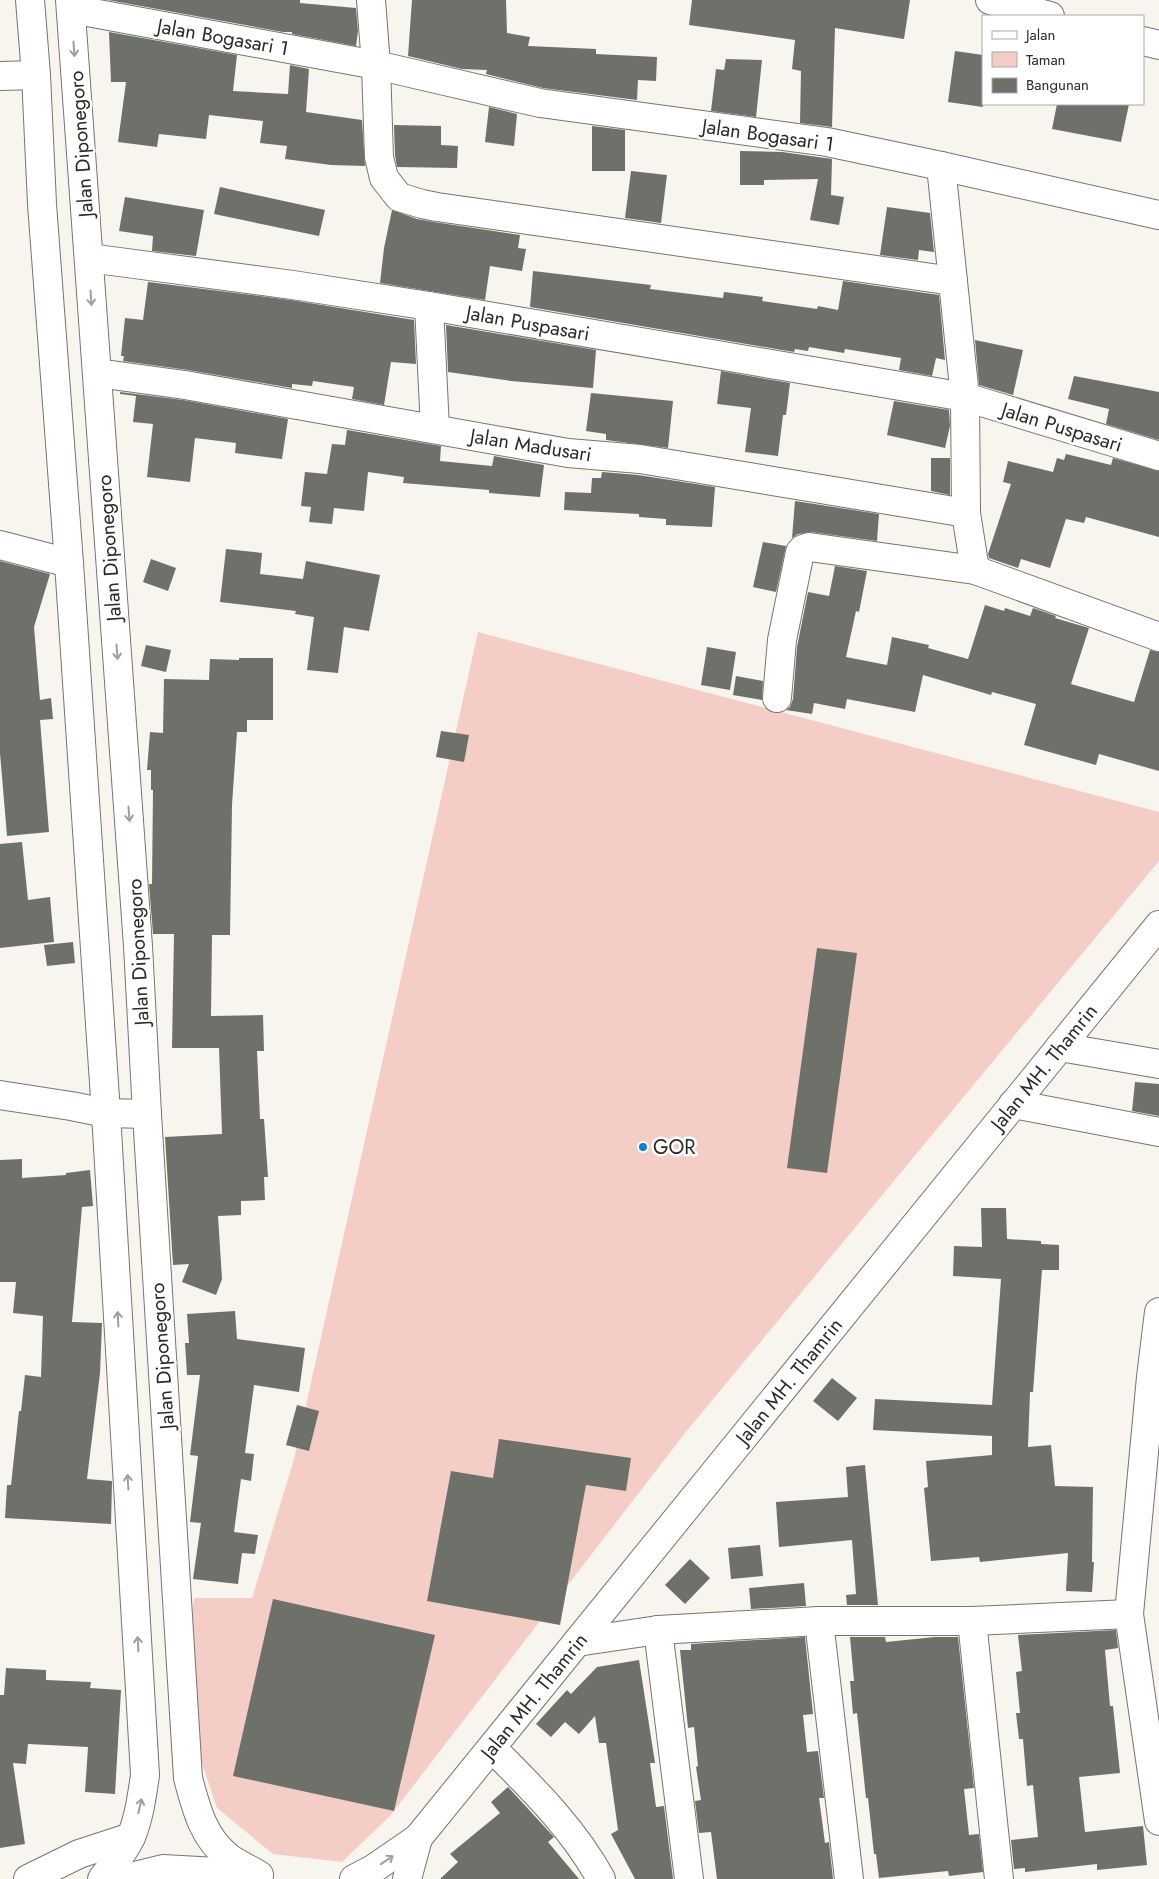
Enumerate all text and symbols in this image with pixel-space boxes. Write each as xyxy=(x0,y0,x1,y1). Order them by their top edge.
street label: Jalan Bogasari 1 xyxy=(152,11,291,63)
legend xyxy=(982,15,1144,105)
text: Jalan xyxy=(1024,24,1055,46)
one-way arrow xyxy=(69,40,78,56)
text: Taman xyxy=(1026,49,1065,71)
street label: Jalan Diponegoro xyxy=(62,70,101,221)
text: Bangunan xyxy=(1026,74,1089,96)
street label: Jalan Bogasari 1 xyxy=(697,111,836,159)
one-way arrow xyxy=(87,290,96,306)
street label: Jalan Puspasari xyxy=(461,298,592,349)
street label: Jalan Puspasari xyxy=(995,394,1126,460)
street label: Jalan Madusari xyxy=(465,421,594,469)
street label: Jalan Diponegoro xyxy=(90,474,129,625)
one-way arrow xyxy=(112,644,122,660)
one-way arrow xyxy=(124,806,134,822)
street label: Jalan Diponegoro xyxy=(120,878,157,1029)
street label: Jalan MH. Thamrin xyxy=(982,998,1105,1139)
place label: GOR xyxy=(653,1133,696,1162)
marker: GOR xyxy=(637,1141,649,1153)
street label: Jalan Diponegoro xyxy=(143,1282,182,1433)
one-way arrow xyxy=(114,1312,123,1328)
street label: Jalan MH. Thamrin xyxy=(727,1312,850,1453)
one-way arrow xyxy=(123,1474,133,1490)
street label: Jalan MH. Thamrin xyxy=(472,1627,595,1768)
one-way arrow xyxy=(133,1636,142,1652)
one-way arrow xyxy=(136,1798,145,1814)
one-way arrow xyxy=(380,1855,394,1865)

